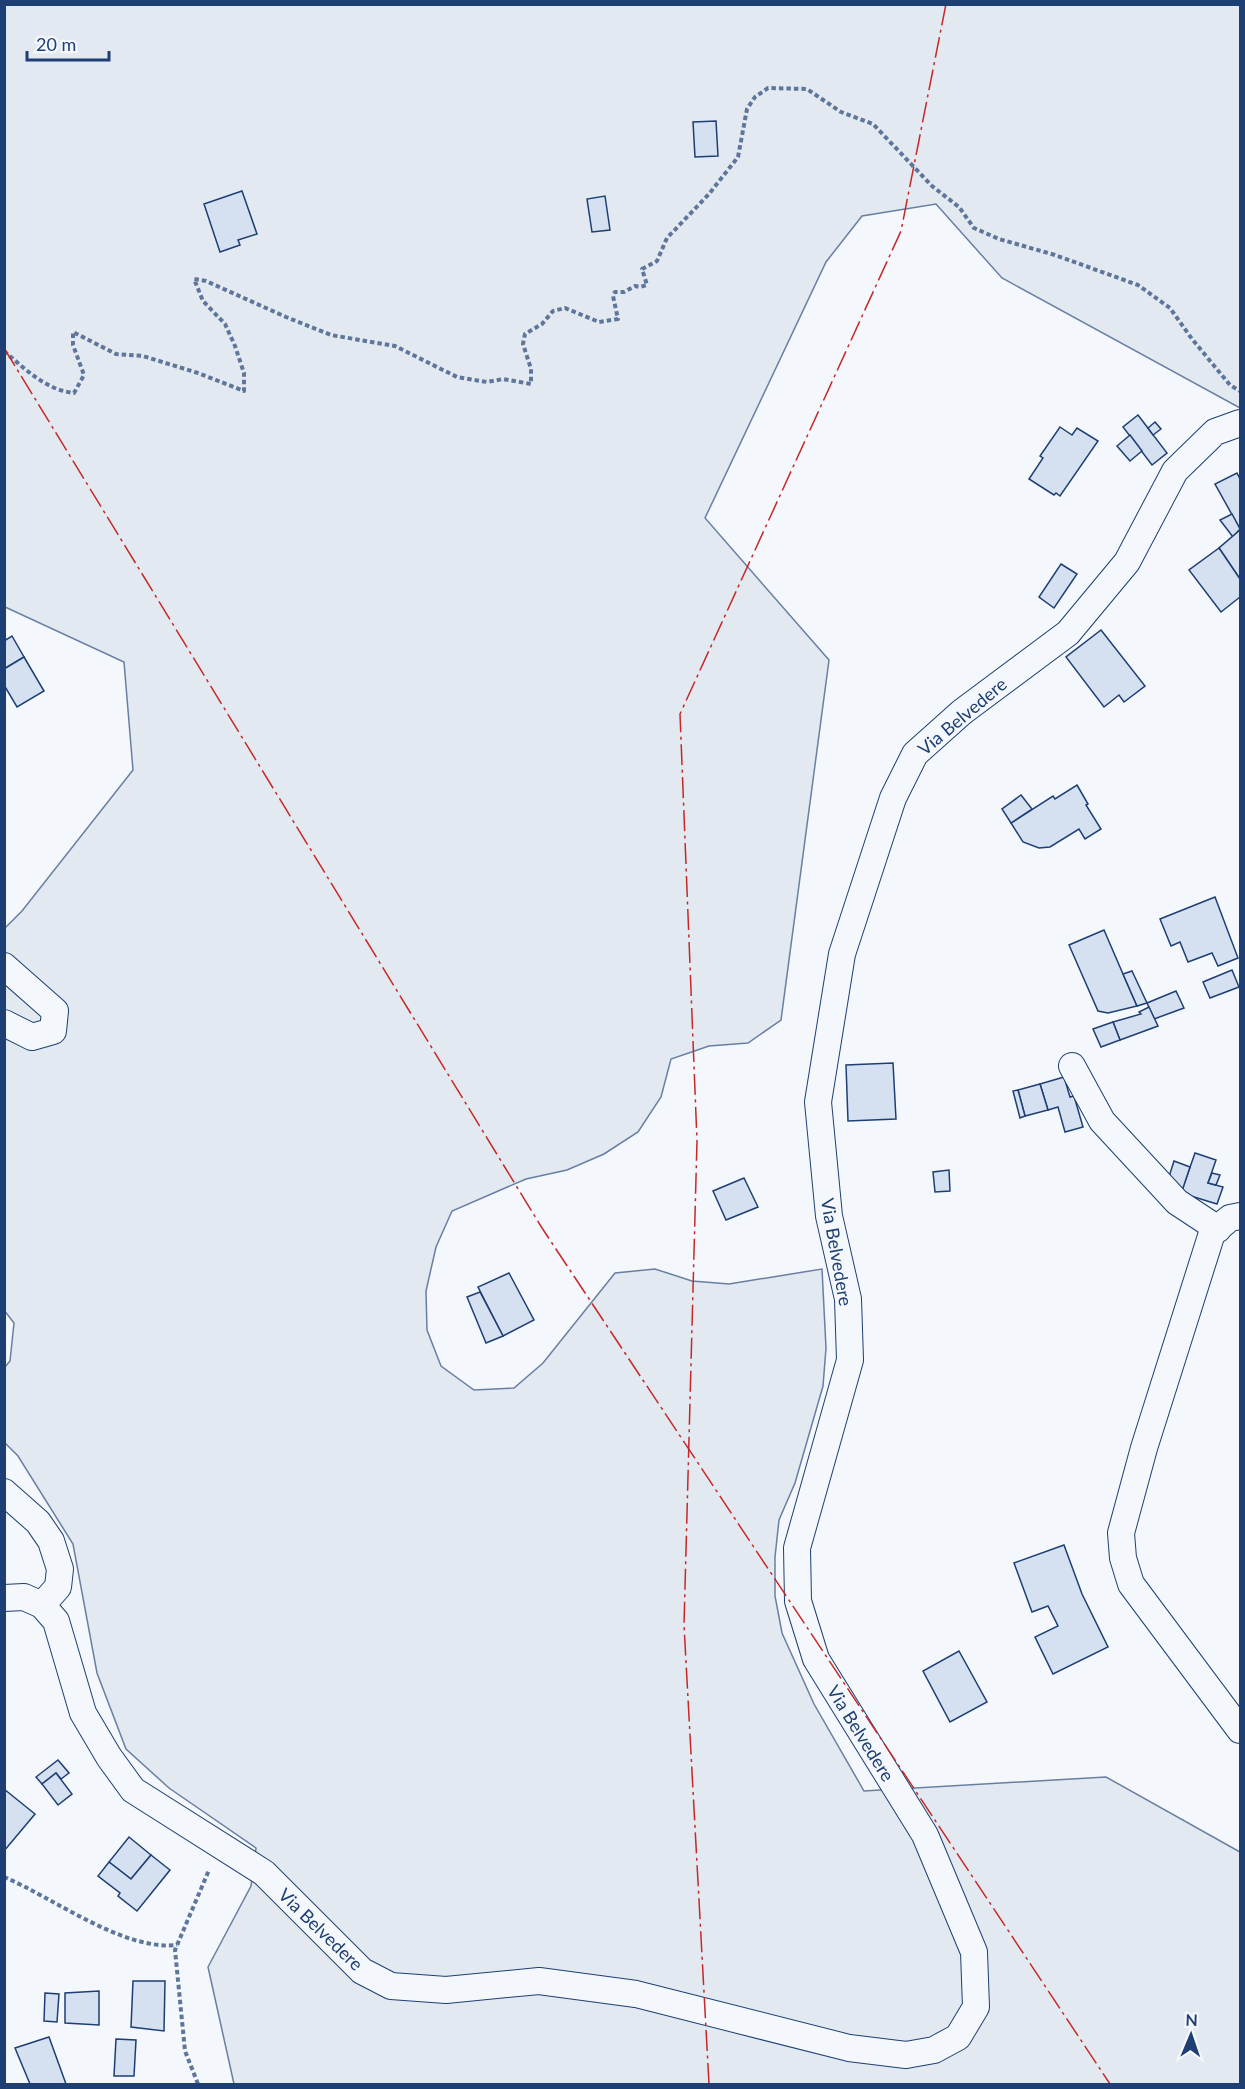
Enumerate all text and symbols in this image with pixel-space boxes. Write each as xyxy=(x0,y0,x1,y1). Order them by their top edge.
scale bar xyxy=(27,24,110,62)
text: 20 m xyxy=(36,33,76,55)
street label: Via Belvedere xyxy=(913,672,1011,760)
street label: Via Belvedere xyxy=(817,1196,857,1308)
street label: Via Belvedere xyxy=(823,1681,899,1785)
street label: Via Belvedere xyxy=(274,1883,368,1975)
north arrow xyxy=(1161,2005,1221,2065)
text: N xyxy=(1185,2010,1198,2029)

